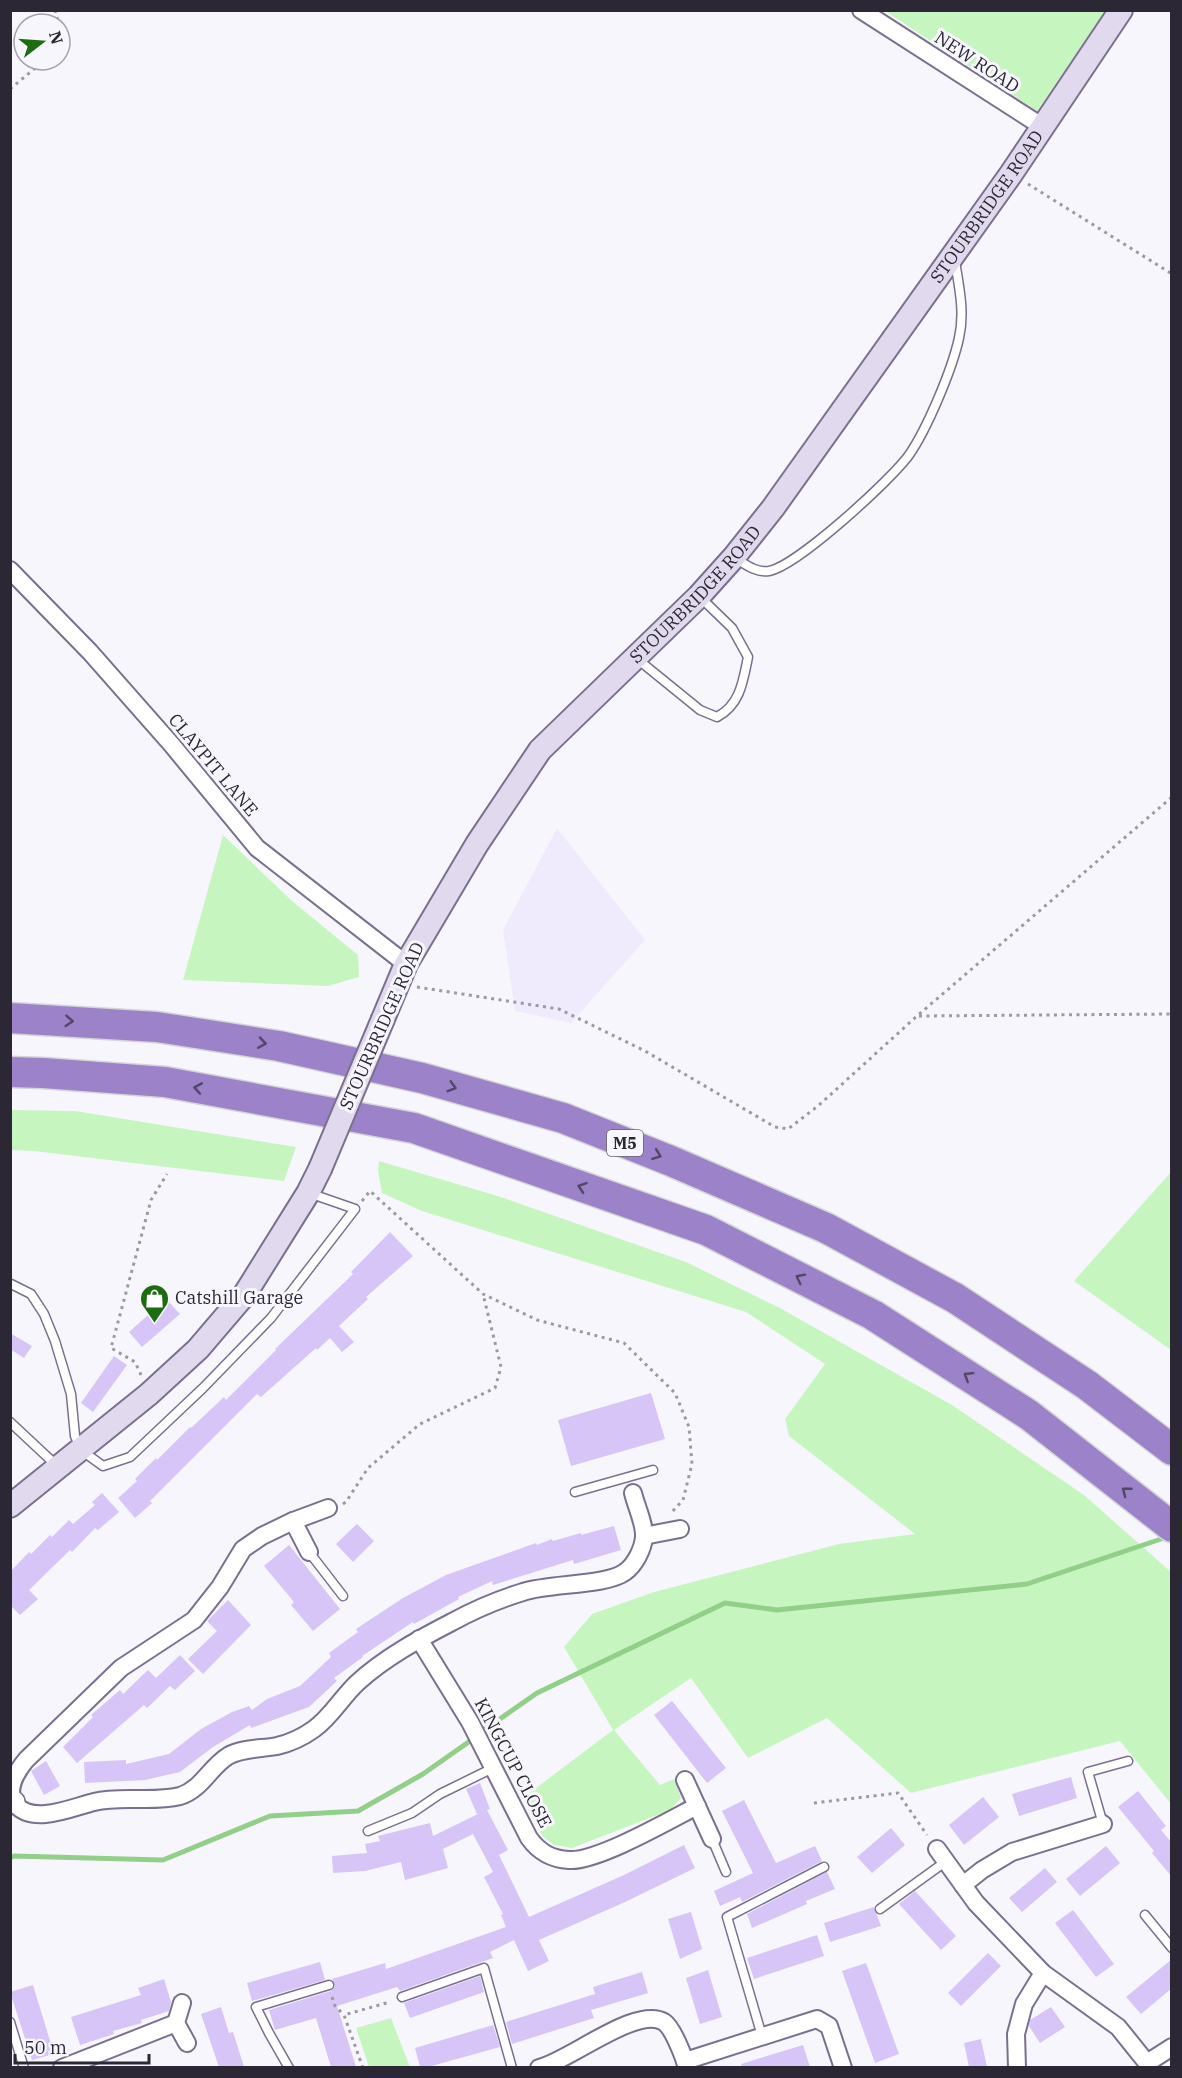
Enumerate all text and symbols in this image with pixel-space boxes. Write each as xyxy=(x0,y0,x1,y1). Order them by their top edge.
north arrow xyxy=(12,12,72,72)
street label: NEW ROAD xyxy=(931,26,1024,98)
text: N xyxy=(45,29,68,47)
street label: STOURBRIDGE ROAD xyxy=(925,126,1048,288)
street label: STOURBRIDGE ROAD xyxy=(624,521,766,668)
street label: CLAYPIT LANE xyxy=(164,708,263,821)
street label: STOURBRIDGE ROAD xyxy=(334,938,429,1113)
one-way arrow xyxy=(64,1015,73,1028)
one-way arrow xyxy=(257,1036,267,1049)
one-way arrow xyxy=(446,1080,457,1092)
one-way arrow xyxy=(194,1082,204,1095)
road number: M5 xyxy=(607,1130,643,1156)
one-way arrow xyxy=(651,1148,662,1160)
one-way arrow xyxy=(577,1181,588,1194)
one-way arrow xyxy=(796,1274,806,1285)
shop icon: Catshill Garage xyxy=(138,1282,170,1324)
place label: Catshill Garage xyxy=(175,1286,303,1309)
one-way arrow xyxy=(964,1372,974,1384)
one-way arrow xyxy=(1122,1487,1133,1498)
street label: KINGCUP CLOSE xyxy=(470,1694,557,1832)
scale bar xyxy=(15,2027,148,2065)
text: 50 m xyxy=(24,2036,67,2059)

